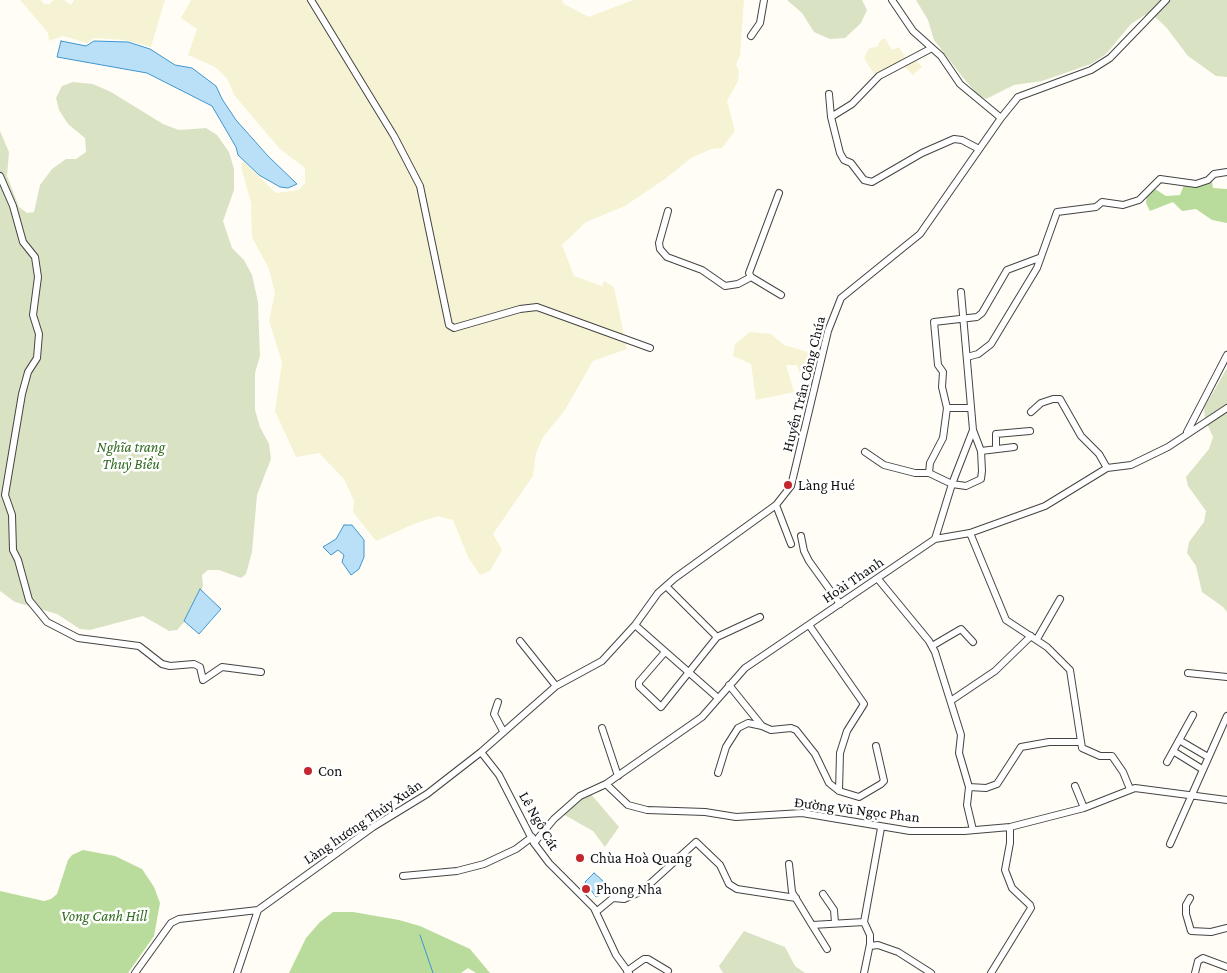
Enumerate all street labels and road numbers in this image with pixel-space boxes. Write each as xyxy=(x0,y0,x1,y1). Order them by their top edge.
street label: Huyền Trân Công Chúa xyxy=(778,314,830,454)
street label: Hoài Thanh xyxy=(819,553,887,607)
street label: Làng hương Thủy Xuân xyxy=(300,776,426,868)
street label: Lê Ngô Cát xyxy=(515,788,563,854)
street label: Đường Vũ Ngọc Phan xyxy=(793,793,921,827)

